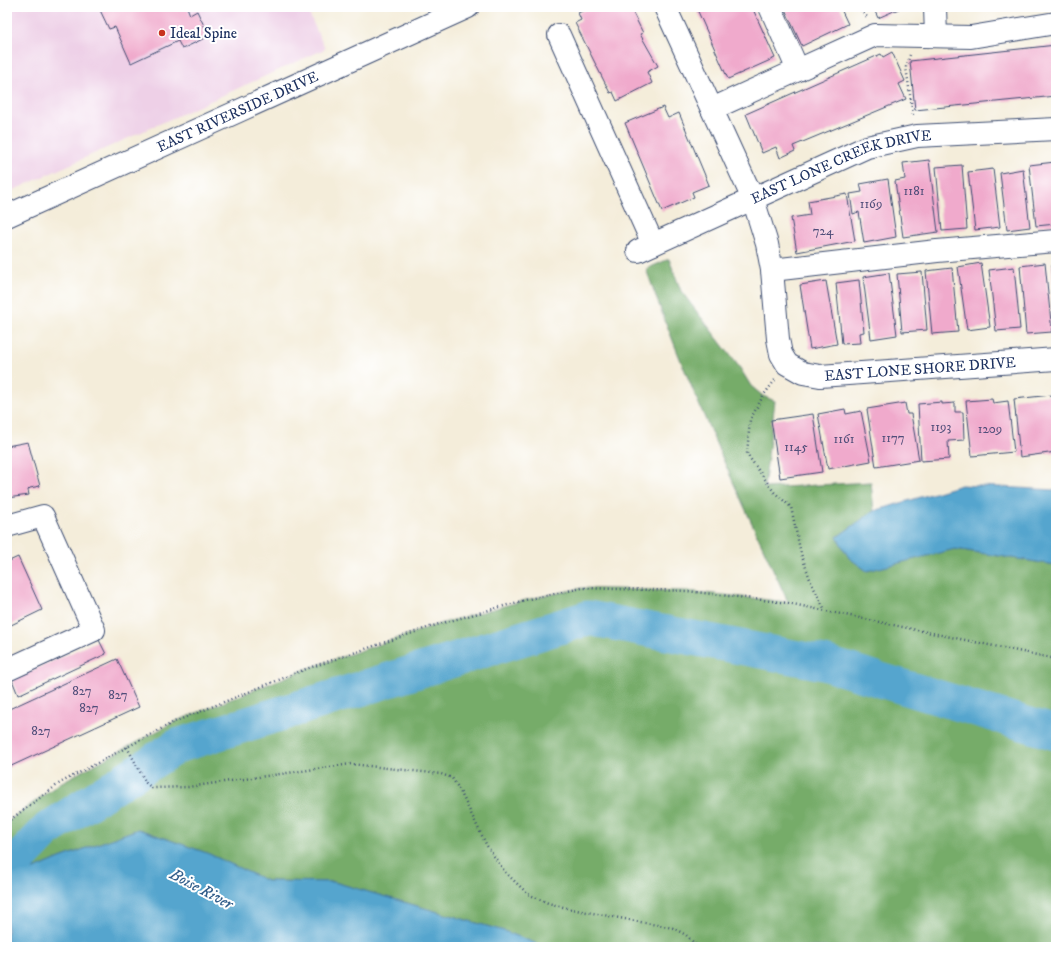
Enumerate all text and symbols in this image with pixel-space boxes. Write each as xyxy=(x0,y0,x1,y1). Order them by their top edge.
place label: Ideal Spine xyxy=(170,24,237,43)
marker: Ideal Spine xyxy=(157,28,167,38)
street label: EAST RIVERSIDE DRIVE xyxy=(154,67,322,157)
street label: EAST LONE CREEK DRIVE xyxy=(748,126,932,209)
house number: 1181 xyxy=(904,183,925,199)
house number: 1169 xyxy=(860,196,882,212)
house number: 724 xyxy=(813,223,834,239)
street label: EAST LONE SHORE DRIVE xyxy=(824,353,1017,386)
house number: 1193 xyxy=(931,419,952,435)
house number: 1209 xyxy=(978,421,1002,437)
house number: 1177 xyxy=(881,430,905,446)
house number: 1161 xyxy=(834,431,855,447)
house number: 1145 xyxy=(784,439,808,455)
house number: 827 xyxy=(72,683,92,699)
house number: 827 xyxy=(108,687,128,703)
house number: 827 xyxy=(79,700,99,716)
house number: 827 xyxy=(31,723,51,739)
water label: Boise River xyxy=(166,864,238,914)

